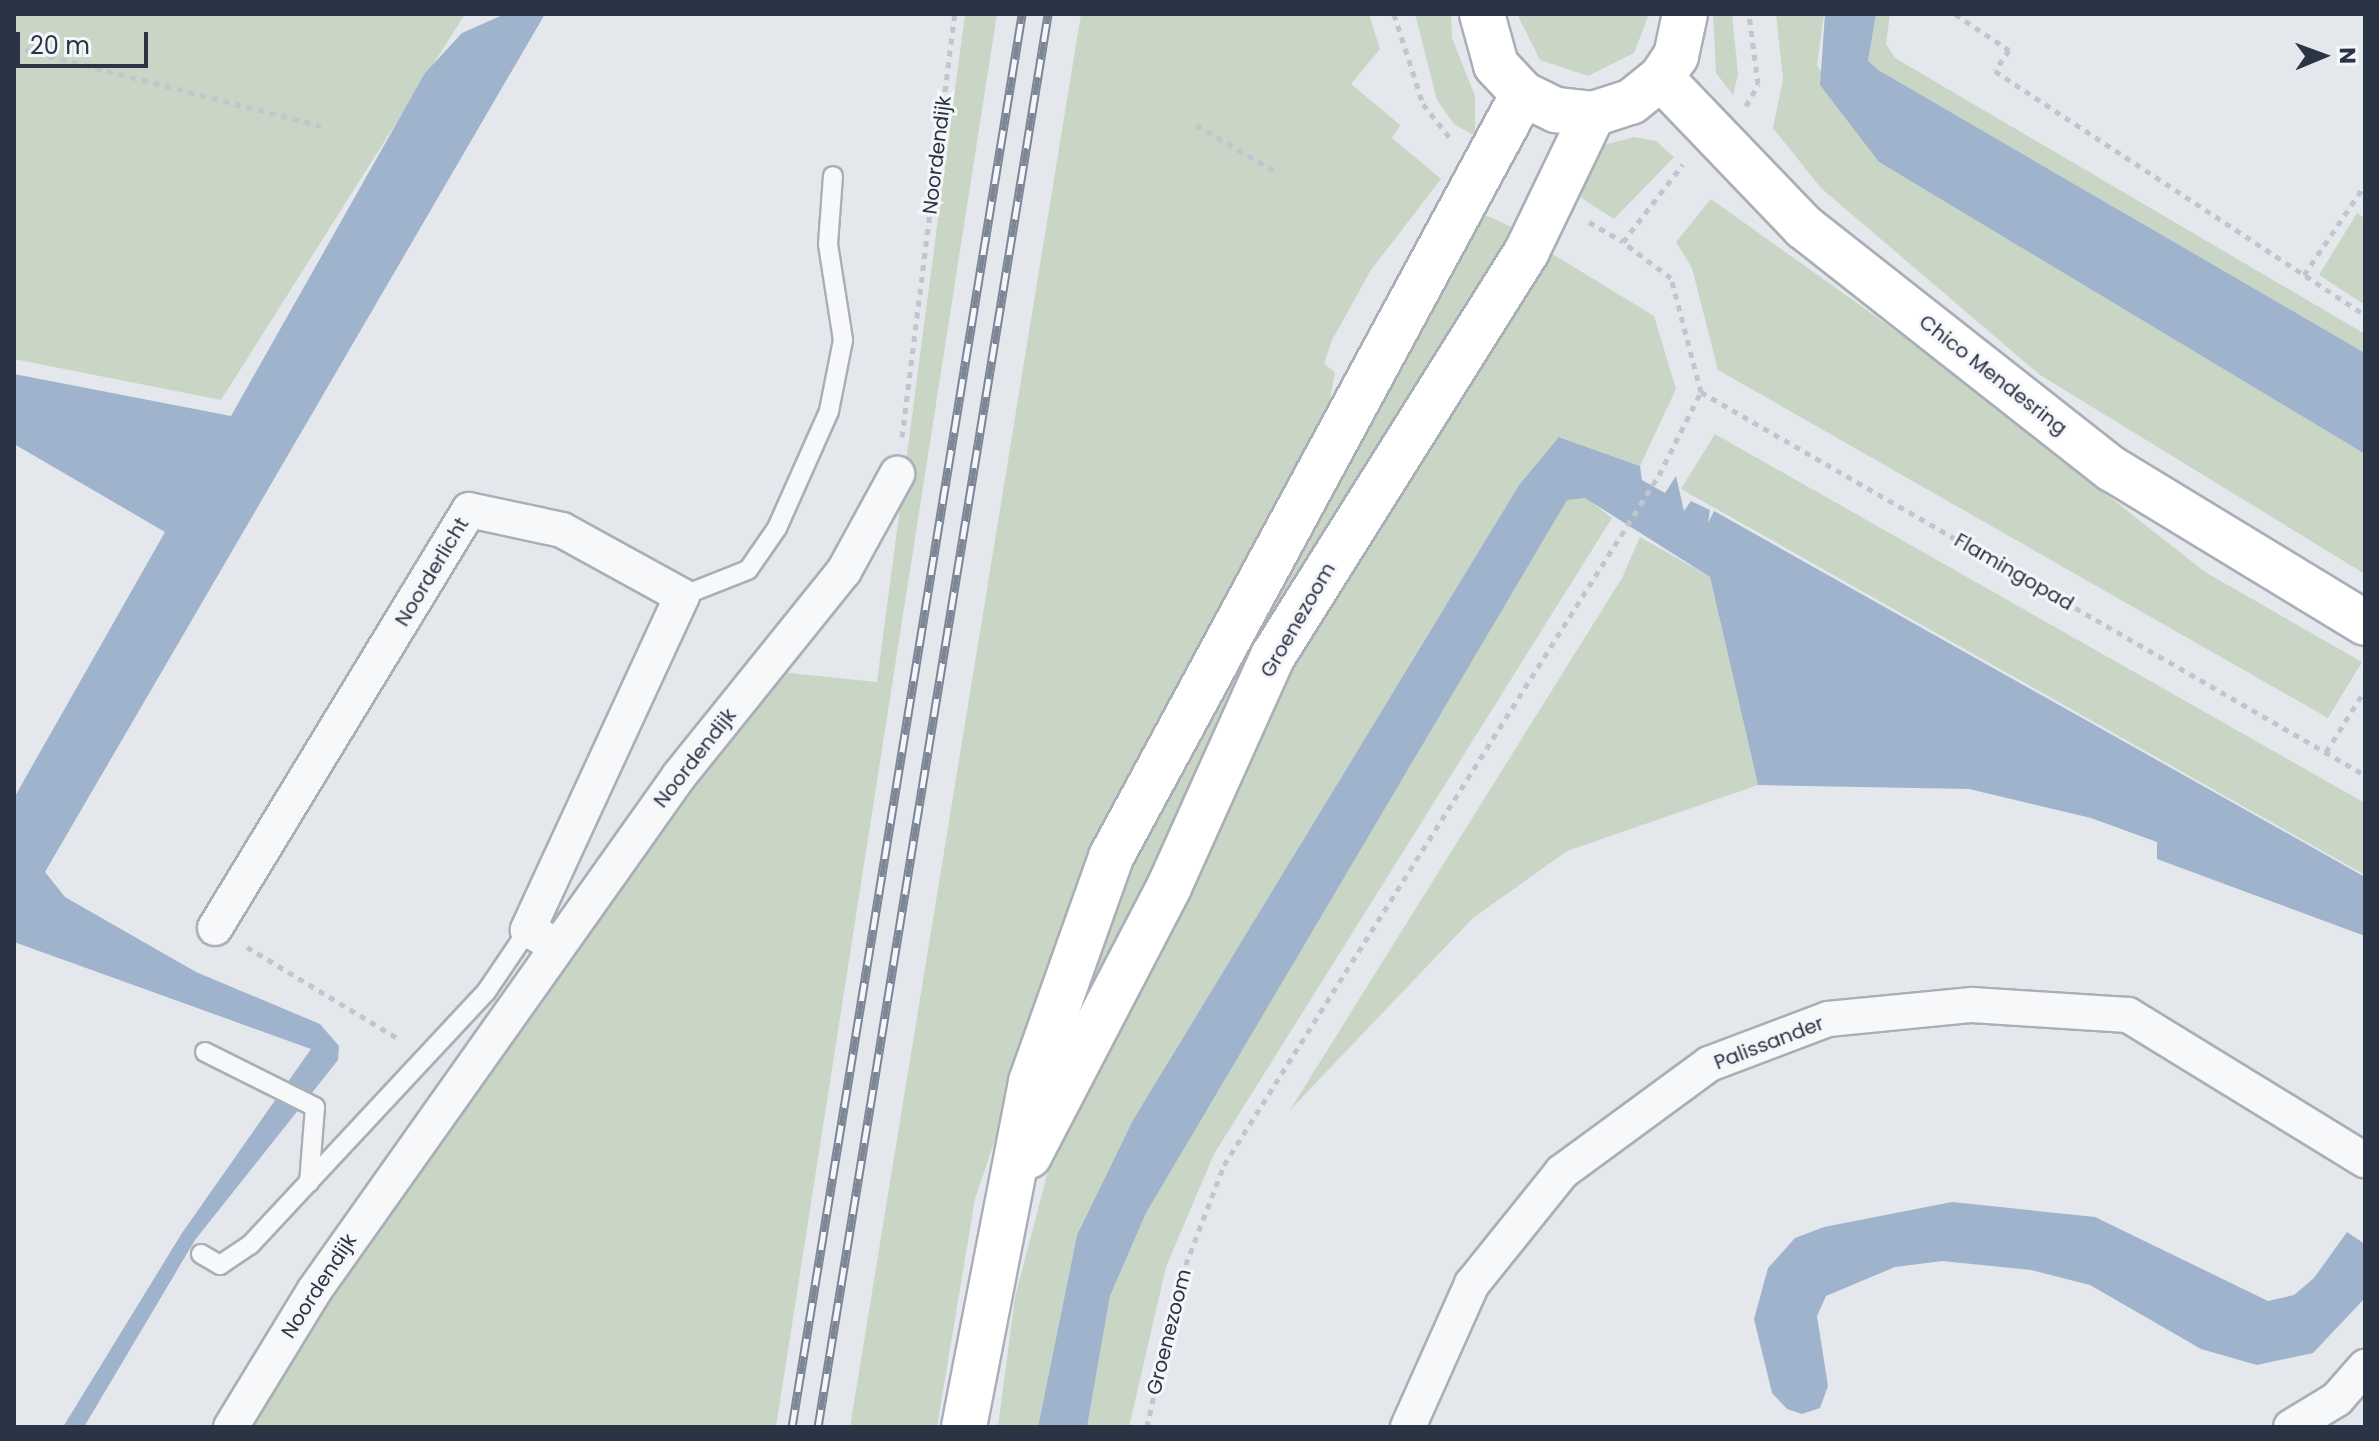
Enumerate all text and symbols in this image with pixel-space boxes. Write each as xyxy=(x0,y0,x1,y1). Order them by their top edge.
scale bar xyxy=(20,16,152,66)
north arrow xyxy=(2283,16,2363,96)
text: 20 m xyxy=(30,29,90,62)
text: N xyxy=(2332,47,2363,64)
street label: Noordendijk xyxy=(918,94,956,216)
street label: Chico Mendesring xyxy=(1914,310,2072,440)
street label: Noorderlicht xyxy=(390,513,474,631)
street label: Flamingopad xyxy=(1950,528,2078,616)
street label: Groenezoom xyxy=(1255,558,1341,682)
street label: Noordendijk xyxy=(649,704,741,812)
street label: Palissander xyxy=(1711,1011,1827,1075)
street label: Noordendijk xyxy=(276,1229,362,1343)
street label: Groenezoom xyxy=(1142,1267,1196,1397)

